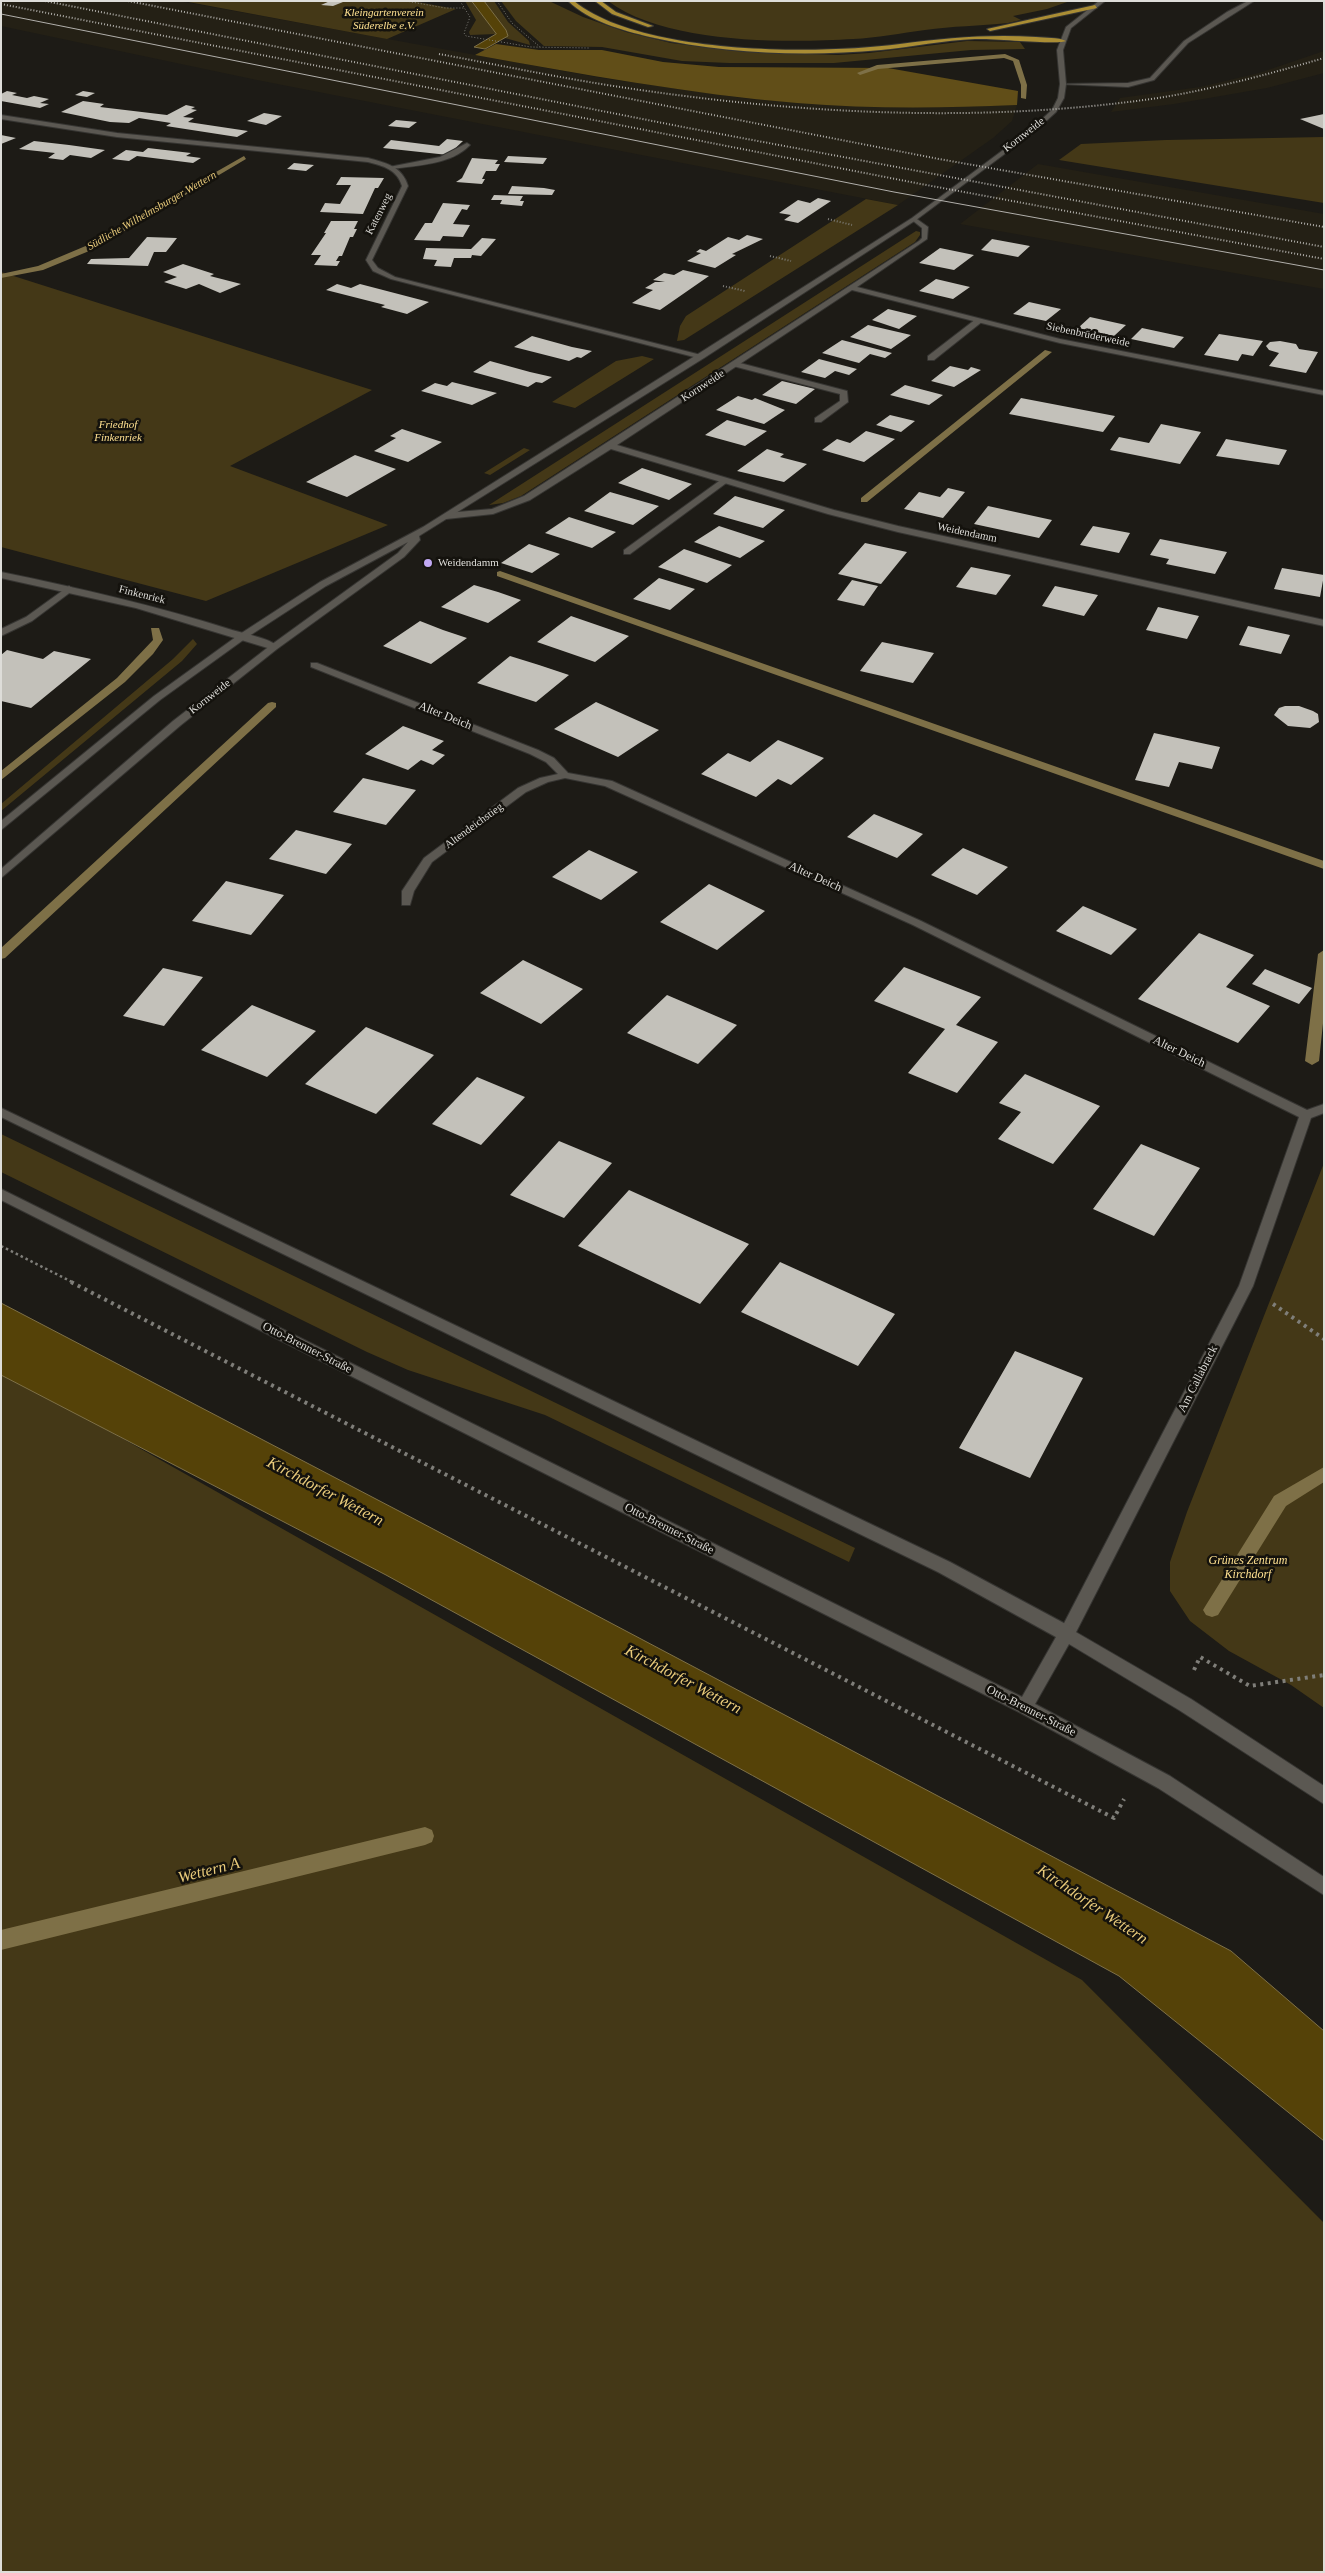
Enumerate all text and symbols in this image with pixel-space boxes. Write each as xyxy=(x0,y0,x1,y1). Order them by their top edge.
park label: Kleingartenverein Süderelbe e.V. xyxy=(344,6,424,32)
street label: Kornweide xyxy=(1001,115,1047,155)
water label: Südliche Wilhelmsburger Wettern xyxy=(85,169,219,253)
street label: Katenweg xyxy=(363,191,395,237)
street label: Siebenbrüderweide xyxy=(1045,320,1131,350)
street label: Kornweide xyxy=(679,367,727,405)
park label: Friedhof Finkenriek xyxy=(94,418,142,444)
street label: Weidendamm xyxy=(936,520,998,546)
place label: Weidendamm xyxy=(438,556,499,570)
marker: Weidendamm xyxy=(422,557,434,569)
street label: Finkenriek xyxy=(117,583,167,607)
street label: Kornweide xyxy=(187,677,233,717)
street label: Alter Deich xyxy=(416,699,474,733)
street label: Altendeichstieg xyxy=(442,800,506,852)
street label: Alter Deich xyxy=(786,859,844,895)
street label: Alter Deich xyxy=(1151,1033,1207,1071)
street label: Otto-Brenner-Straße xyxy=(260,1319,354,1377)
street label: Am Callabrack xyxy=(1175,1343,1221,1415)
water label: Kirchdorfer Wettern xyxy=(264,1453,386,1531)
street label: Otto-Brenner-Straße xyxy=(622,1500,716,1558)
park label: Grünes Zentrum Kirchdorf xyxy=(1208,1554,1288,1582)
water label: Kirchdorfer Wettern xyxy=(622,1641,744,1719)
street label: Otto-Brenner-Straße xyxy=(984,1682,1078,1740)
water label: Wettern A xyxy=(176,1854,242,1888)
water label: Kirchdorfer Wettern xyxy=(1033,1861,1151,1949)

